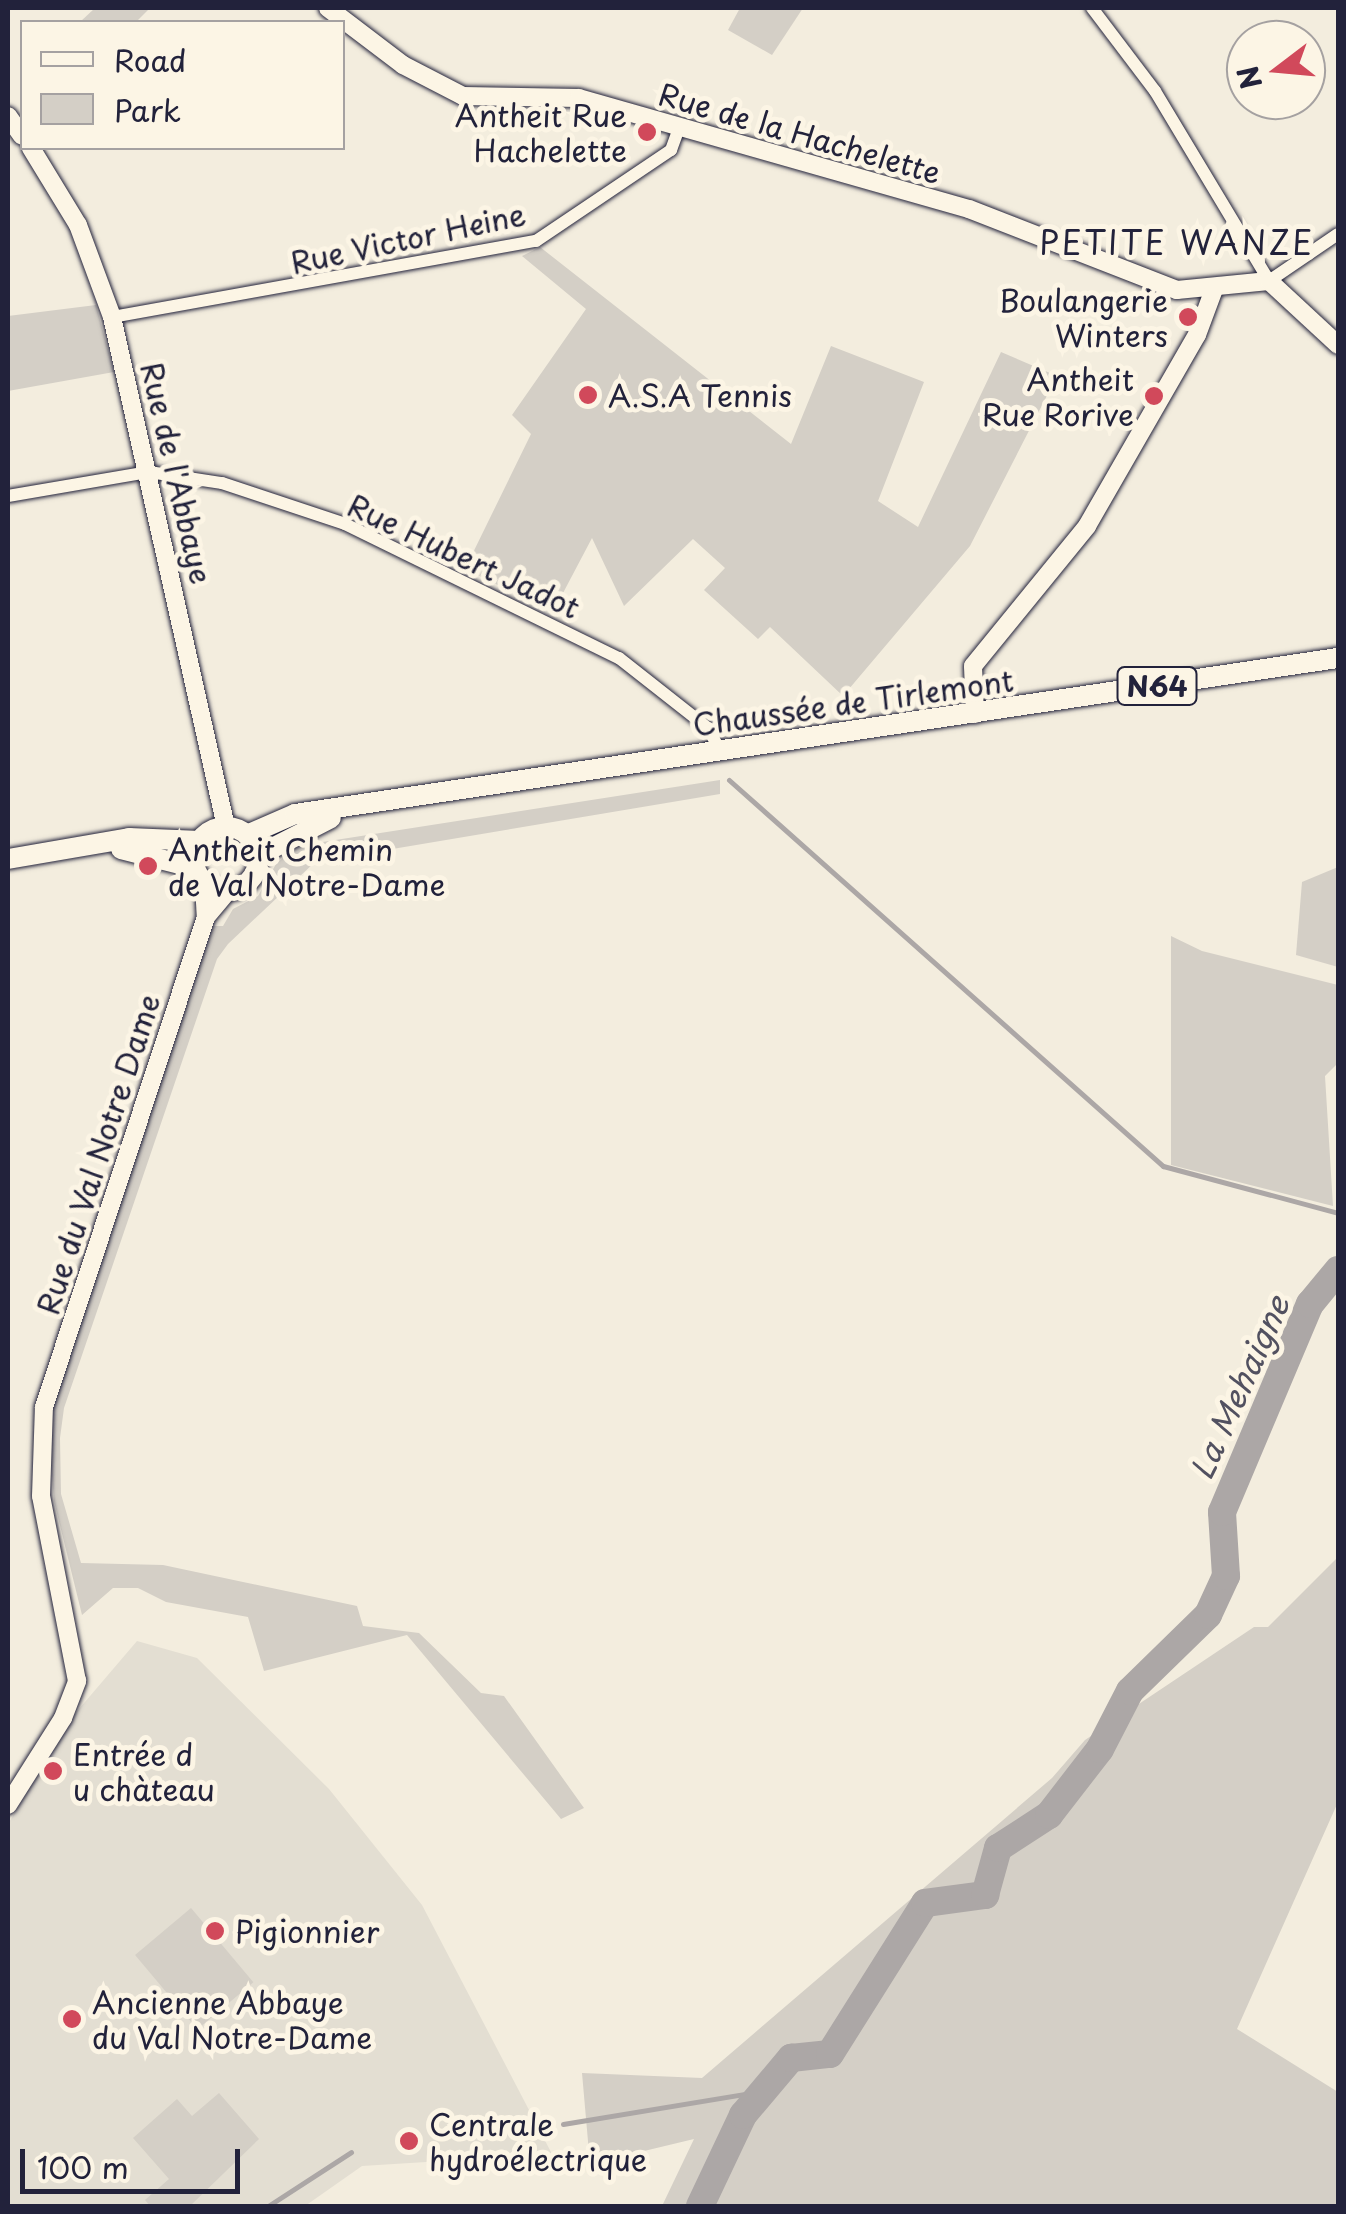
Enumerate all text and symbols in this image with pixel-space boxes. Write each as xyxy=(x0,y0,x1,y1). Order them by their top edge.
legend xyxy=(20,20,345,150)
north arrow xyxy=(1226,20,1326,120)
text: Road xyxy=(114,37,187,82)
text: N xyxy=(1225,61,1272,94)
street label: Rue de la Hachelette xyxy=(652,75,948,191)
text: Park xyxy=(114,87,181,132)
place label: Antheit Rue Hachelette xyxy=(454,97,627,168)
marker: Antheit Rue Hachelette xyxy=(636,121,658,143)
street label: Rue Victor Heine xyxy=(284,195,532,281)
district label: PETITE WANZE xyxy=(1039,223,1315,261)
place label: Boulangerie Winters xyxy=(999,282,1168,352)
marker: Boulangerie Winters xyxy=(1177,306,1199,328)
street label: Rue de l'Abbaye xyxy=(134,357,220,589)
place label: Antheit Rue Rorive xyxy=(978,361,1134,432)
place label: A.S.A Tennis xyxy=(608,377,788,413)
marker: A.S.A Tennis xyxy=(577,384,599,406)
marker: Antheit Rue Rorive xyxy=(1143,385,1165,407)
street label: Rue Hubert Jadot xyxy=(340,486,588,626)
street label: Chaussée de Tirlemont xyxy=(689,661,1017,743)
road number: N64 xyxy=(1114,663,1200,709)
place label: Antheit Chemin de Val Notre-Dame xyxy=(168,831,447,902)
marker: Antheit Chemin de Val Notre-Dame xyxy=(137,855,159,877)
street label: Rue du Val Notre Dame xyxy=(28,986,168,1322)
water label: La Mehaigne xyxy=(1181,1289,1297,1485)
place label: Entrée d u chàteau xyxy=(73,1736,215,1806)
marker: Entrée d u chàteau xyxy=(42,1760,64,1782)
place label: Pigionnier xyxy=(235,1913,379,1949)
marker: Pigionnier xyxy=(204,1920,226,1942)
place label: Ancienne Abbaye du Val Notre-Dame xyxy=(92,1984,372,2054)
marker: Ancienne Abbaye du Val Notre-Dame xyxy=(61,2008,83,2030)
place label: Centrale hydroélectrique xyxy=(429,2106,647,2176)
scale bar xyxy=(25,2129,245,2191)
marker: Centrale hydroélectrique xyxy=(398,2130,420,2152)
text: 100 m xyxy=(37,2144,129,2189)

